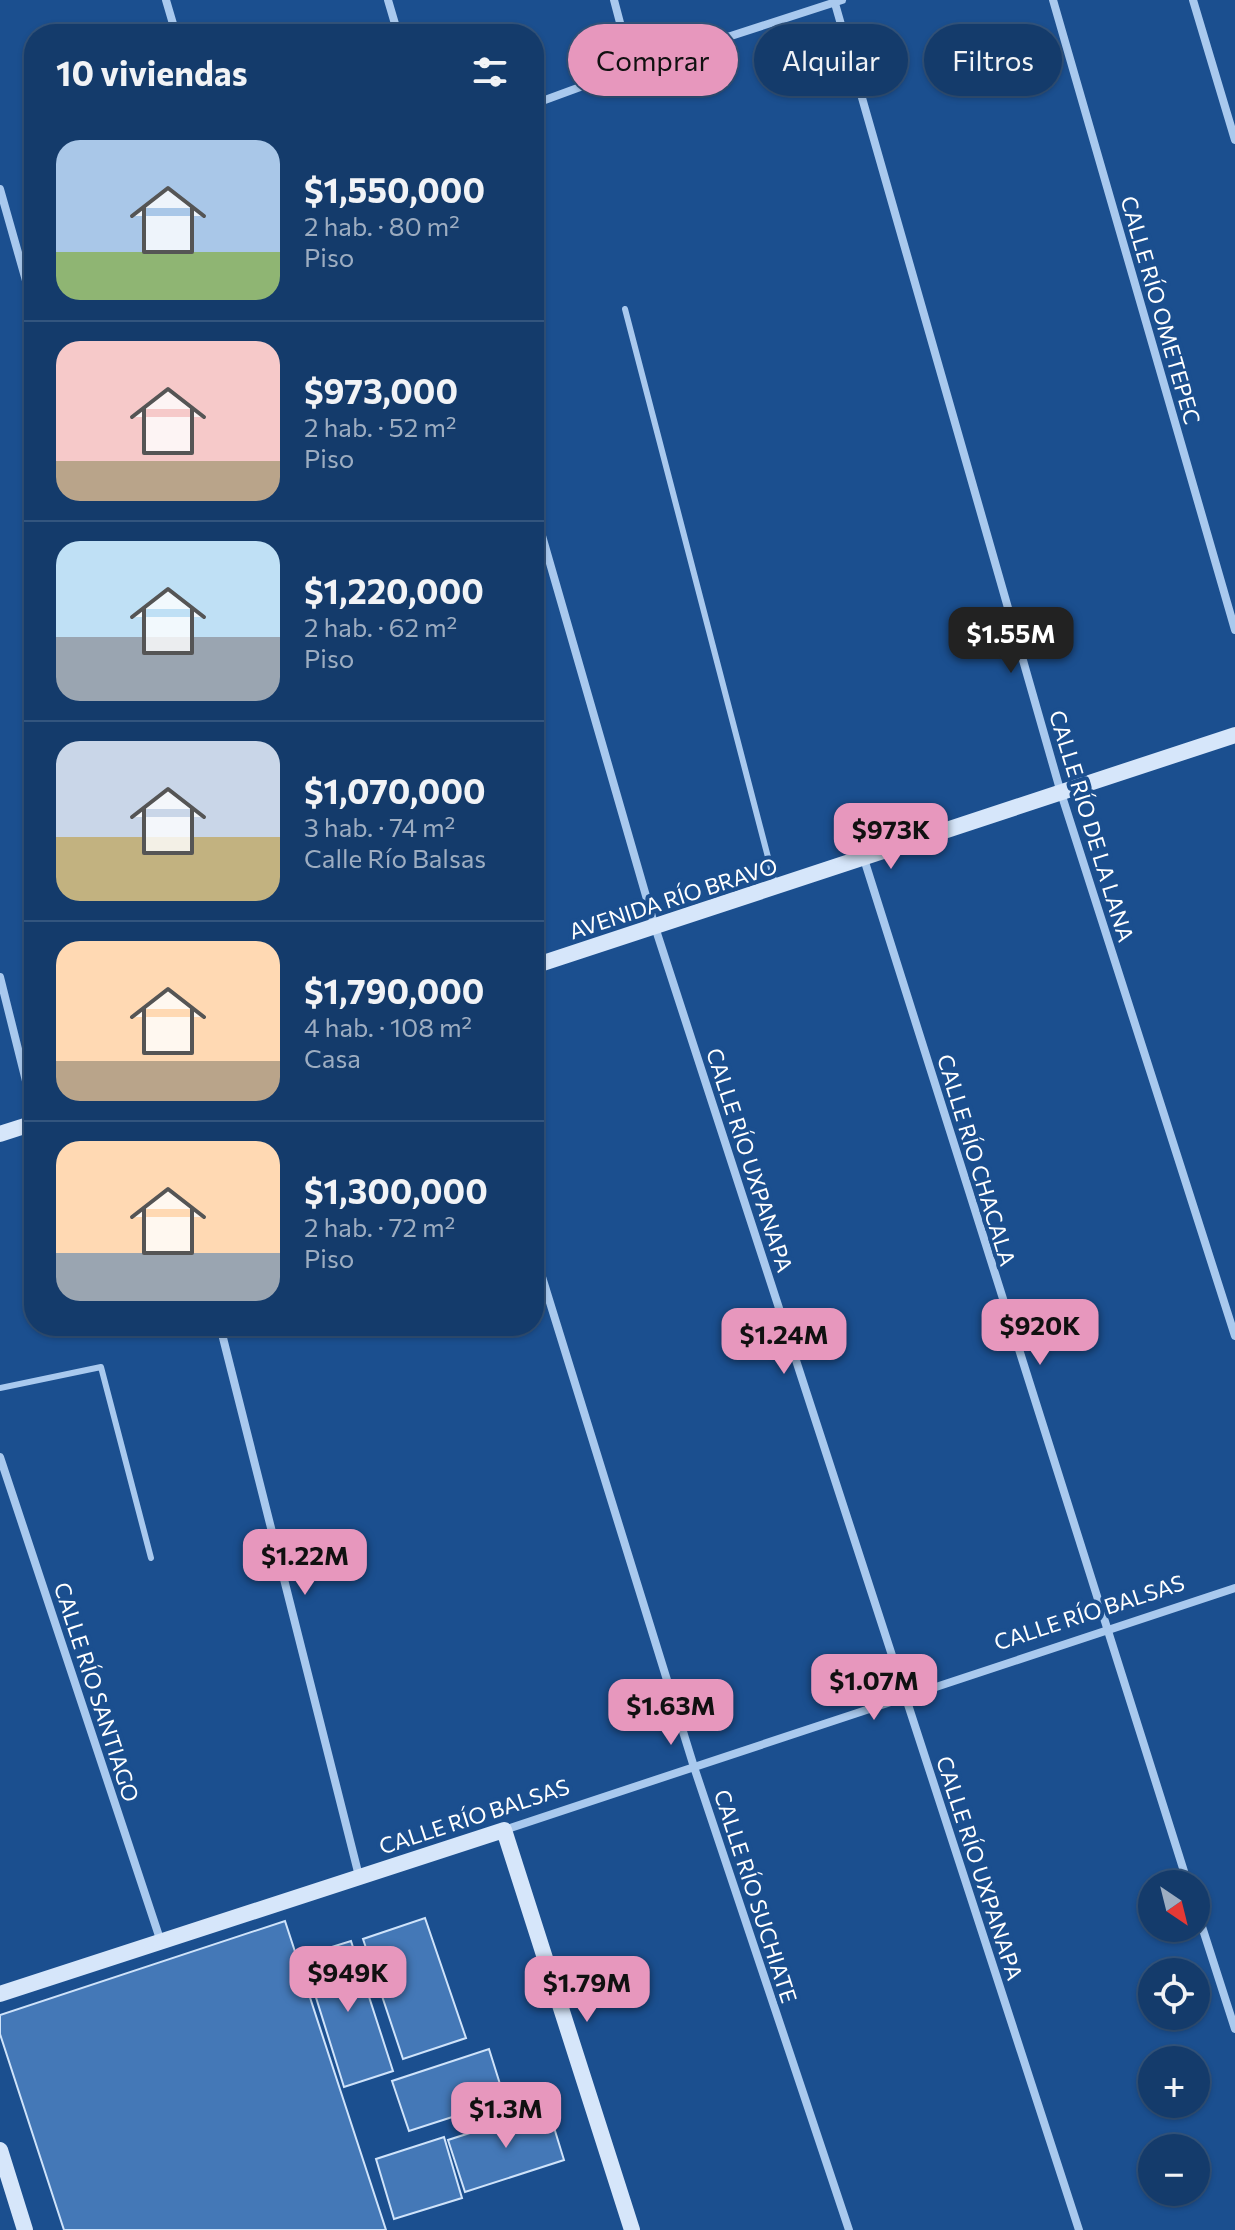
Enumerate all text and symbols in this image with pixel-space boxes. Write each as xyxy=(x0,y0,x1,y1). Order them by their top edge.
chip: Comprar xyxy=(568,24,738,96)
chip: Alquilar xyxy=(754,24,908,96)
chip: Filtros xyxy=(924,24,1062,96)
icon: filters xyxy=(468,50,512,94)
text: 10 viviendas xyxy=(56,51,248,93)
text: $1,550,000 xyxy=(304,168,485,210)
icon: home xyxy=(120,172,216,268)
street label: CALLE RÍO OMETEPEC xyxy=(1115,193,1207,427)
text: 2 hab. · 80 m² xyxy=(304,210,460,241)
text: Piso xyxy=(304,241,354,272)
text: $973,000 xyxy=(304,369,458,411)
icon: home xyxy=(120,373,216,469)
text: 2 hab. · 52 m² xyxy=(304,411,456,442)
text: Piso xyxy=(304,442,354,473)
text: $1,220,000 xyxy=(304,569,484,611)
icon: home xyxy=(120,573,216,669)
pin: $1.55M xyxy=(946,607,1076,675)
text: 2 hab. · 62 m² xyxy=(304,611,457,642)
text: $1.55M xyxy=(967,617,1055,648)
text: Piso xyxy=(304,642,354,673)
street label: CALLE RÍO DE LA LANA xyxy=(1044,707,1140,945)
text: $1,070,000 xyxy=(304,769,486,811)
icon: home xyxy=(120,773,216,869)
pin: $973K xyxy=(835,803,947,871)
text: 3 hab. · 74 m² xyxy=(304,811,455,842)
text: $973K xyxy=(852,813,930,844)
text: Calle Río Balsas xyxy=(304,842,486,873)
street label: AVENIDA RÍO BRAVO xyxy=(565,852,781,944)
text: $1,790,000 xyxy=(304,969,484,1011)
icon: home xyxy=(120,973,216,1069)
text: 4 hab. · 108 m² xyxy=(304,1011,472,1042)
text: Casa xyxy=(304,1042,361,1073)
street label: CALLE RÍO UXPANAPA xyxy=(701,1044,799,1276)
street label: CALLE RÍO CHACALA xyxy=(932,1051,1022,1269)
text: $1,300,000 xyxy=(304,1169,488,1211)
icon: home xyxy=(120,1173,216,1269)
text: 2 hab. · 72 m² xyxy=(304,1211,455,1242)
text: Piso xyxy=(304,1242,354,1273)
pin: $920K xyxy=(984,1299,1096,1367)
pin: $1.24M xyxy=(719,1308,849,1376)
text: $920K xyxy=(1000,1309,1080,1340)
text: $1.24M xyxy=(739,1318,829,1349)
pin: $1.22M xyxy=(240,1529,370,1597)
text: $1.22M xyxy=(261,1539,349,1570)
street label: CALLE RÍO BALSAS xyxy=(990,1568,1188,1656)
street label: CALLE RÍO SANTIAGO xyxy=(49,1579,145,1805)
pin: $1.07M xyxy=(809,1654,939,1722)
text: $1.07M xyxy=(829,1664,919,1695)
pin: $1.63M xyxy=(606,1679,736,1747)
text: $1.63M xyxy=(626,1689,716,1720)
street label: CALLE RÍO UXPANAPA xyxy=(931,1752,1029,1984)
street label: CALLE RÍO BALSAS xyxy=(375,1772,573,1860)
street label: CALLE RÍO SUCHIATE xyxy=(709,1786,803,2006)
north arrow xyxy=(1138,1870,1210,1942)
map controls xyxy=(1138,1870,1210,2206)
pin: $949K xyxy=(292,1946,404,2014)
text: $949K xyxy=(307,1956,389,1987)
pin: $1.79M xyxy=(522,1956,652,2024)
button: locate xyxy=(1138,1958,1210,2030)
text: $1.79M xyxy=(543,1966,631,1997)
button: + xyxy=(1138,2046,1210,2118)
pin: $1.3M xyxy=(450,2082,562,2150)
text: $1.3M xyxy=(469,2092,543,2123)
button: − xyxy=(1138,2134,1210,2206)

